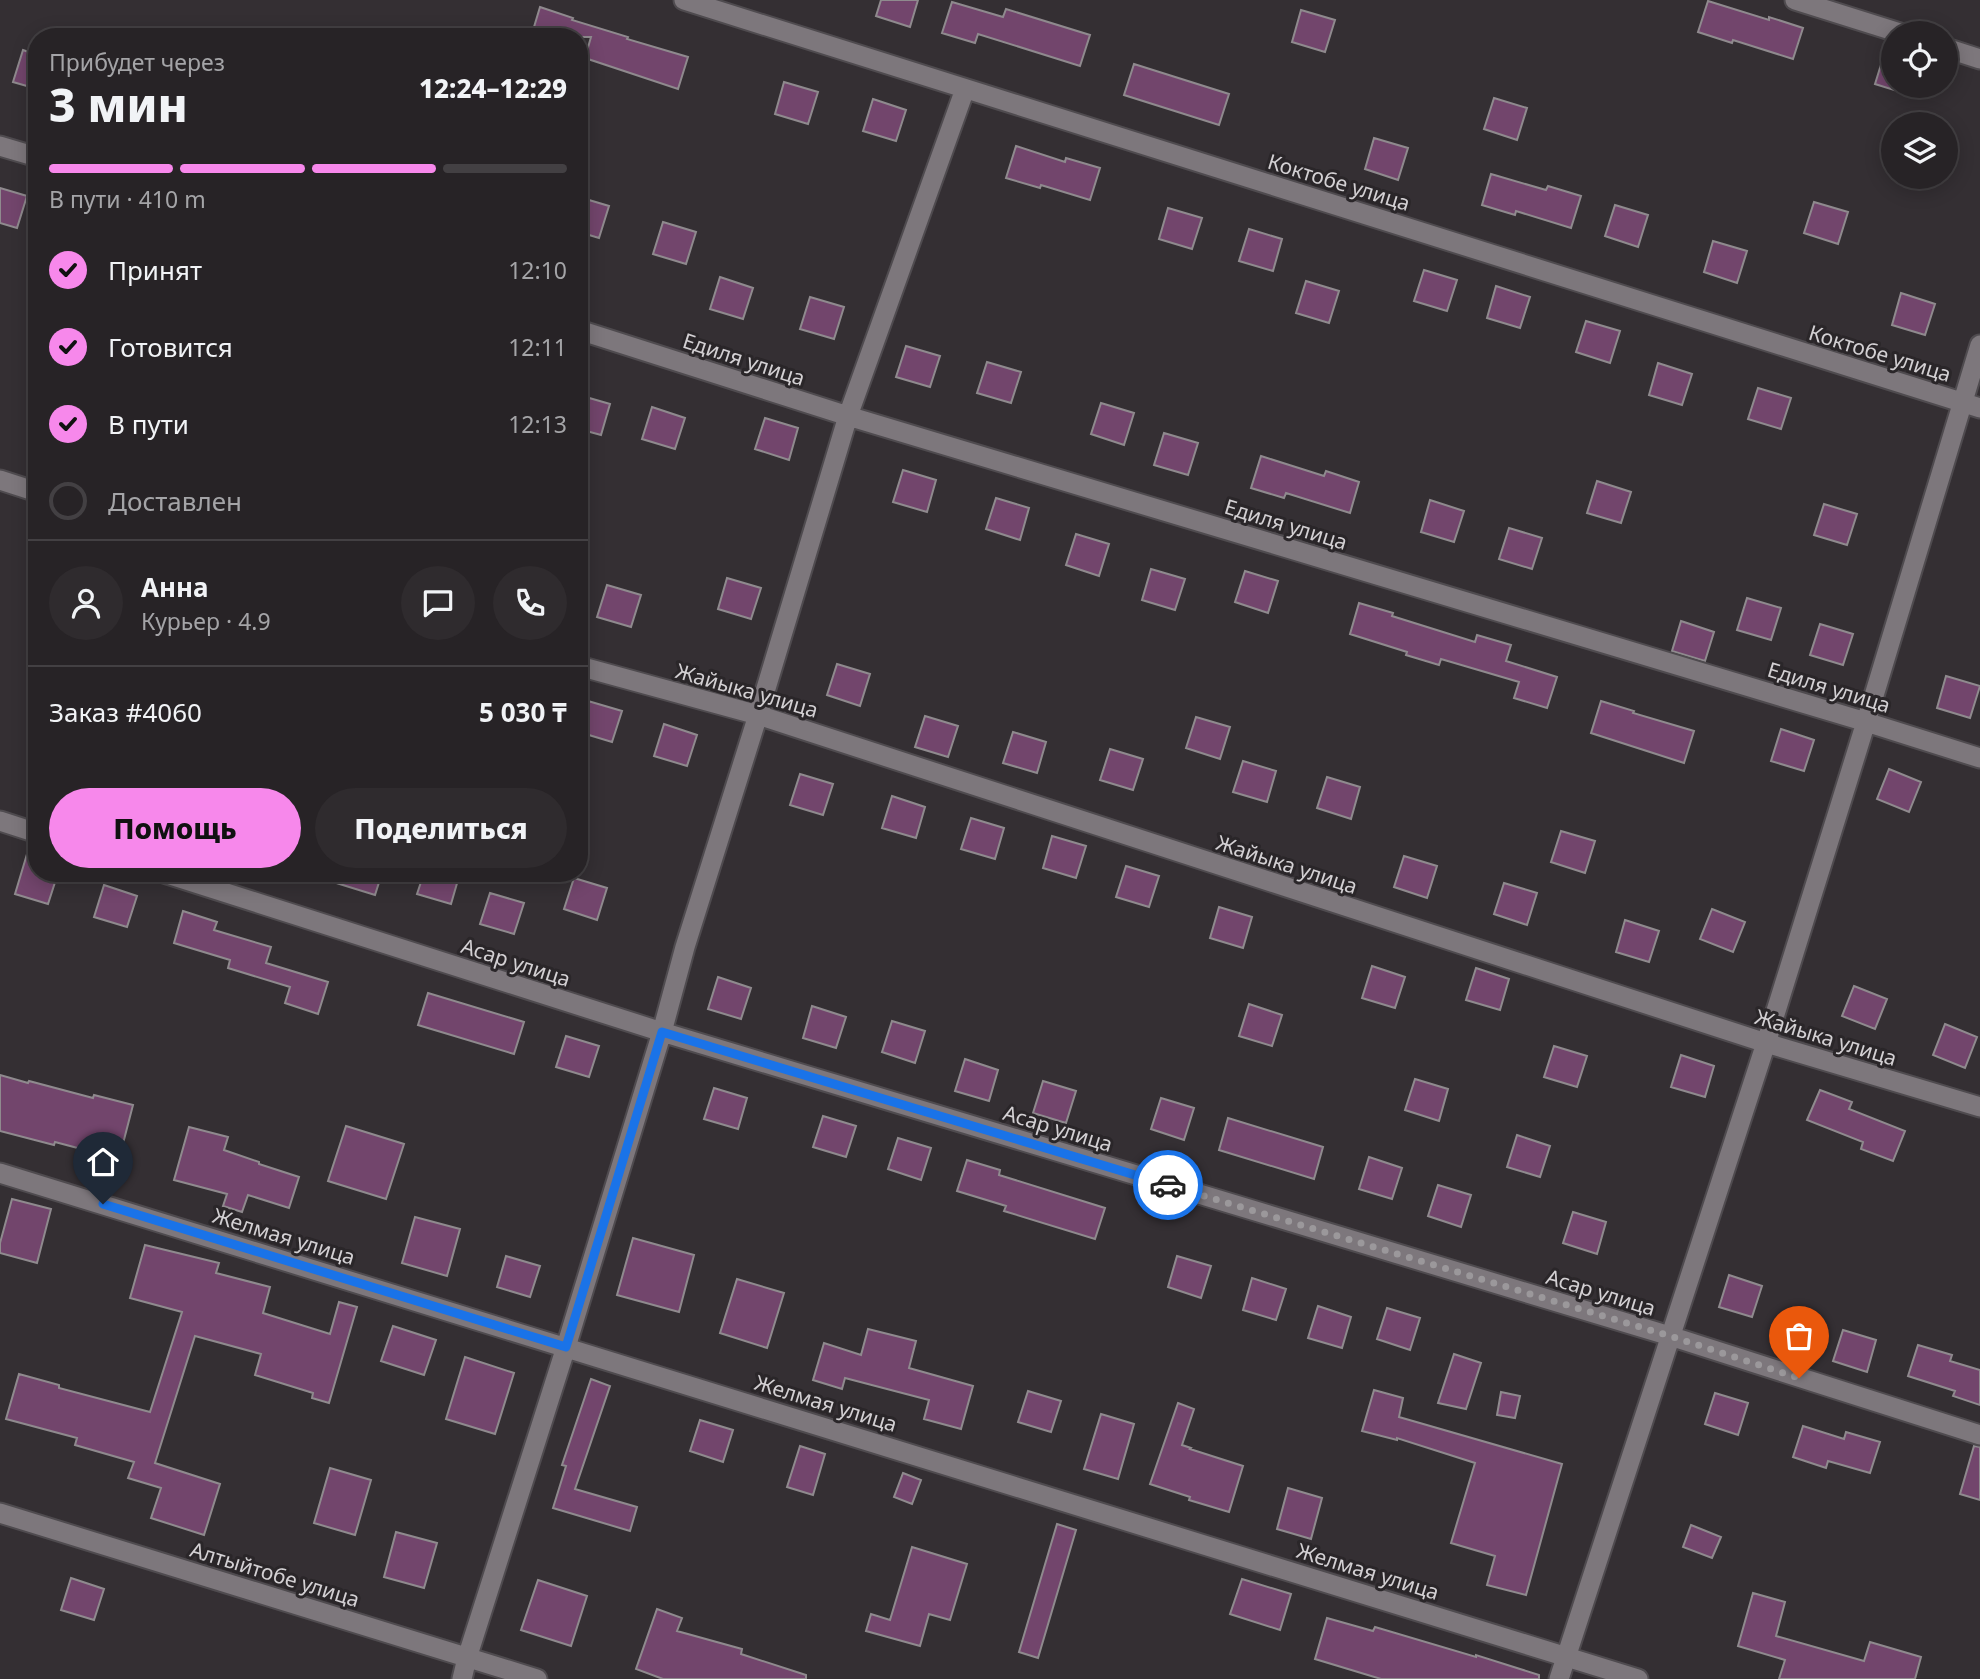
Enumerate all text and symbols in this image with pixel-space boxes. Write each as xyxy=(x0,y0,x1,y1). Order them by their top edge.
map controls xyxy=(1881,21,1958,189)
button: locate xyxy=(1881,21,1958,98)
text: Прибудет через xyxy=(49,46,225,78)
text: 12:24–12:29 xyxy=(419,70,567,106)
text: 3 мин xyxy=(49,73,188,135)
button: layers xyxy=(1881,112,1958,189)
street label: Коктобе улица xyxy=(1264,147,1414,217)
text: В пути · 410 m xyxy=(49,183,206,215)
icon: check xyxy=(49,251,87,289)
text: Принят xyxy=(108,252,202,288)
text: 12:10 xyxy=(508,254,567,286)
street label: Коктобе улица xyxy=(1805,318,1955,388)
street label: Едиля улица xyxy=(679,326,809,392)
icon: check xyxy=(49,328,87,366)
text: Готовится xyxy=(108,329,233,365)
text: 12:11 xyxy=(508,331,567,363)
icon: check xyxy=(49,405,87,443)
text: В пути xyxy=(108,406,189,442)
text: 12:13 xyxy=(508,408,567,440)
text: Доставлен xyxy=(108,483,242,519)
street label: Едиля улица xyxy=(1221,492,1351,556)
button: person xyxy=(49,566,123,640)
button: chat xyxy=(401,566,475,640)
button: phone xyxy=(493,566,567,640)
text: Анна xyxy=(141,569,209,605)
text: Курьер · 4.9 xyxy=(141,605,271,637)
street label: Едиля улица xyxy=(1764,655,1894,719)
street label: Жайыка улица xyxy=(673,656,821,724)
text: Заказ #4060 xyxy=(49,694,202,730)
text: 5 030 ₸ xyxy=(479,694,567,730)
button: Помощь xyxy=(49,788,301,868)
button: Поделиться xyxy=(315,788,567,868)
street label: Жайыка улица xyxy=(1213,828,1361,900)
street label: Асар улица xyxy=(458,931,574,993)
street label: Жайыка улица xyxy=(1752,1002,1900,1072)
street label: Асар улица xyxy=(1000,1098,1116,1158)
pin xyxy=(73,1132,133,1204)
icon: home xyxy=(84,1143,122,1181)
courier xyxy=(1133,1150,1203,1220)
icon: car xyxy=(1149,1166,1187,1204)
street label: Желмая улица xyxy=(209,1201,359,1271)
street label: Асар улица xyxy=(1543,1262,1659,1322)
pin xyxy=(1769,1306,1829,1378)
icon: bag xyxy=(1780,1317,1818,1355)
street label: Желмая улица xyxy=(751,1368,901,1438)
street label: Алтыйтобе улица xyxy=(187,1535,363,1613)
street label: Желмая улица xyxy=(1293,1536,1443,1606)

